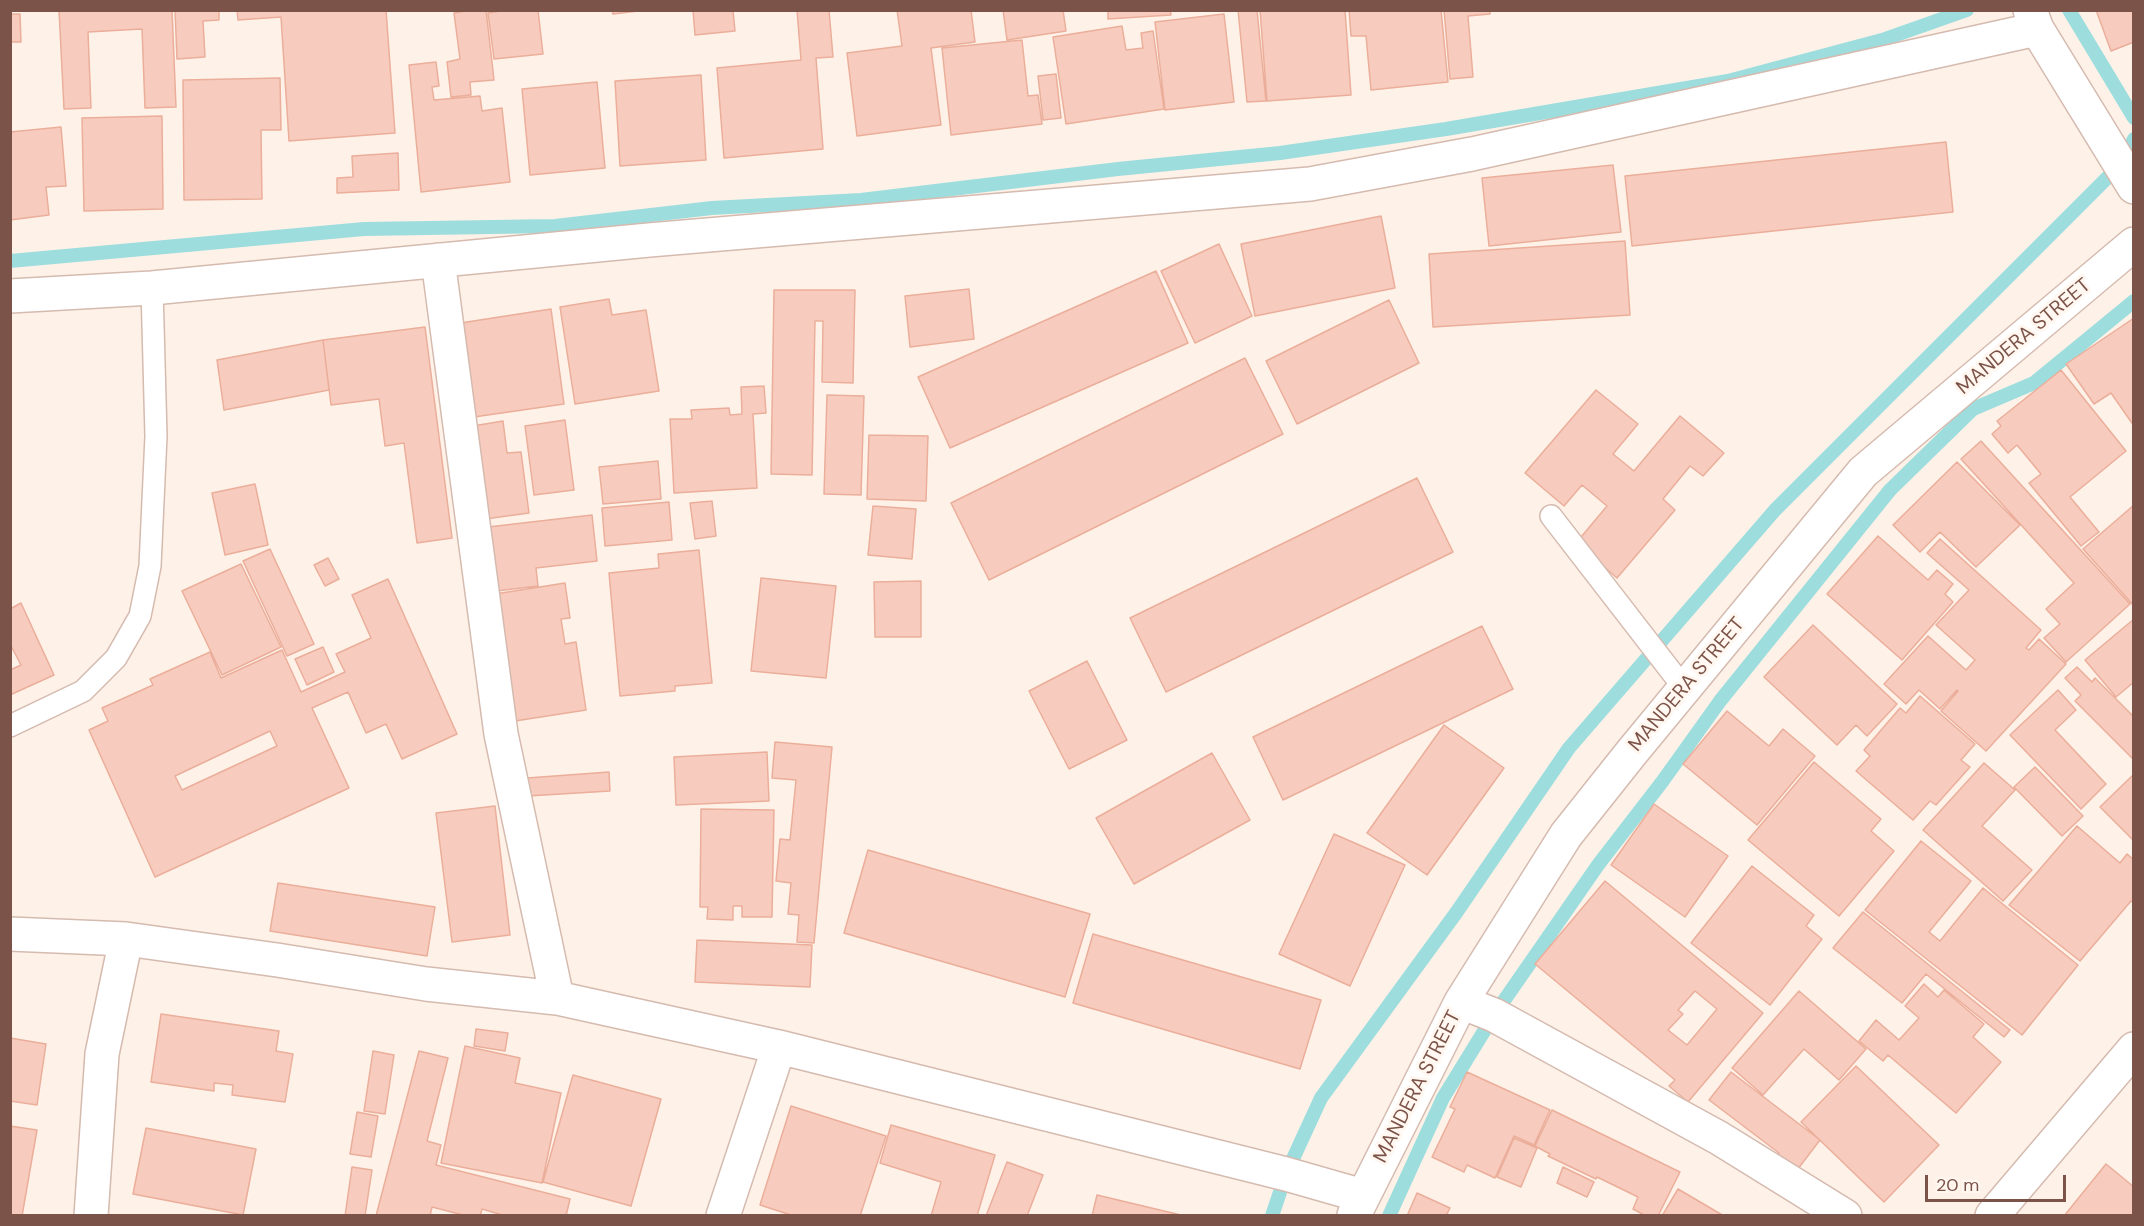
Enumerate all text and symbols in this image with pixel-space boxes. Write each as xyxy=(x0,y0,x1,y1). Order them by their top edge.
street label: MANDERA STREET xyxy=(1952,274,2096,400)
street label: MANDERA STREET xyxy=(1624,613,1750,757)
street label: MANDERA STREET xyxy=(1369,1007,1467,1167)
scale bar xyxy=(1928,1163,2069,1201)
text: 20 m xyxy=(1936,1173,1979,1197)

